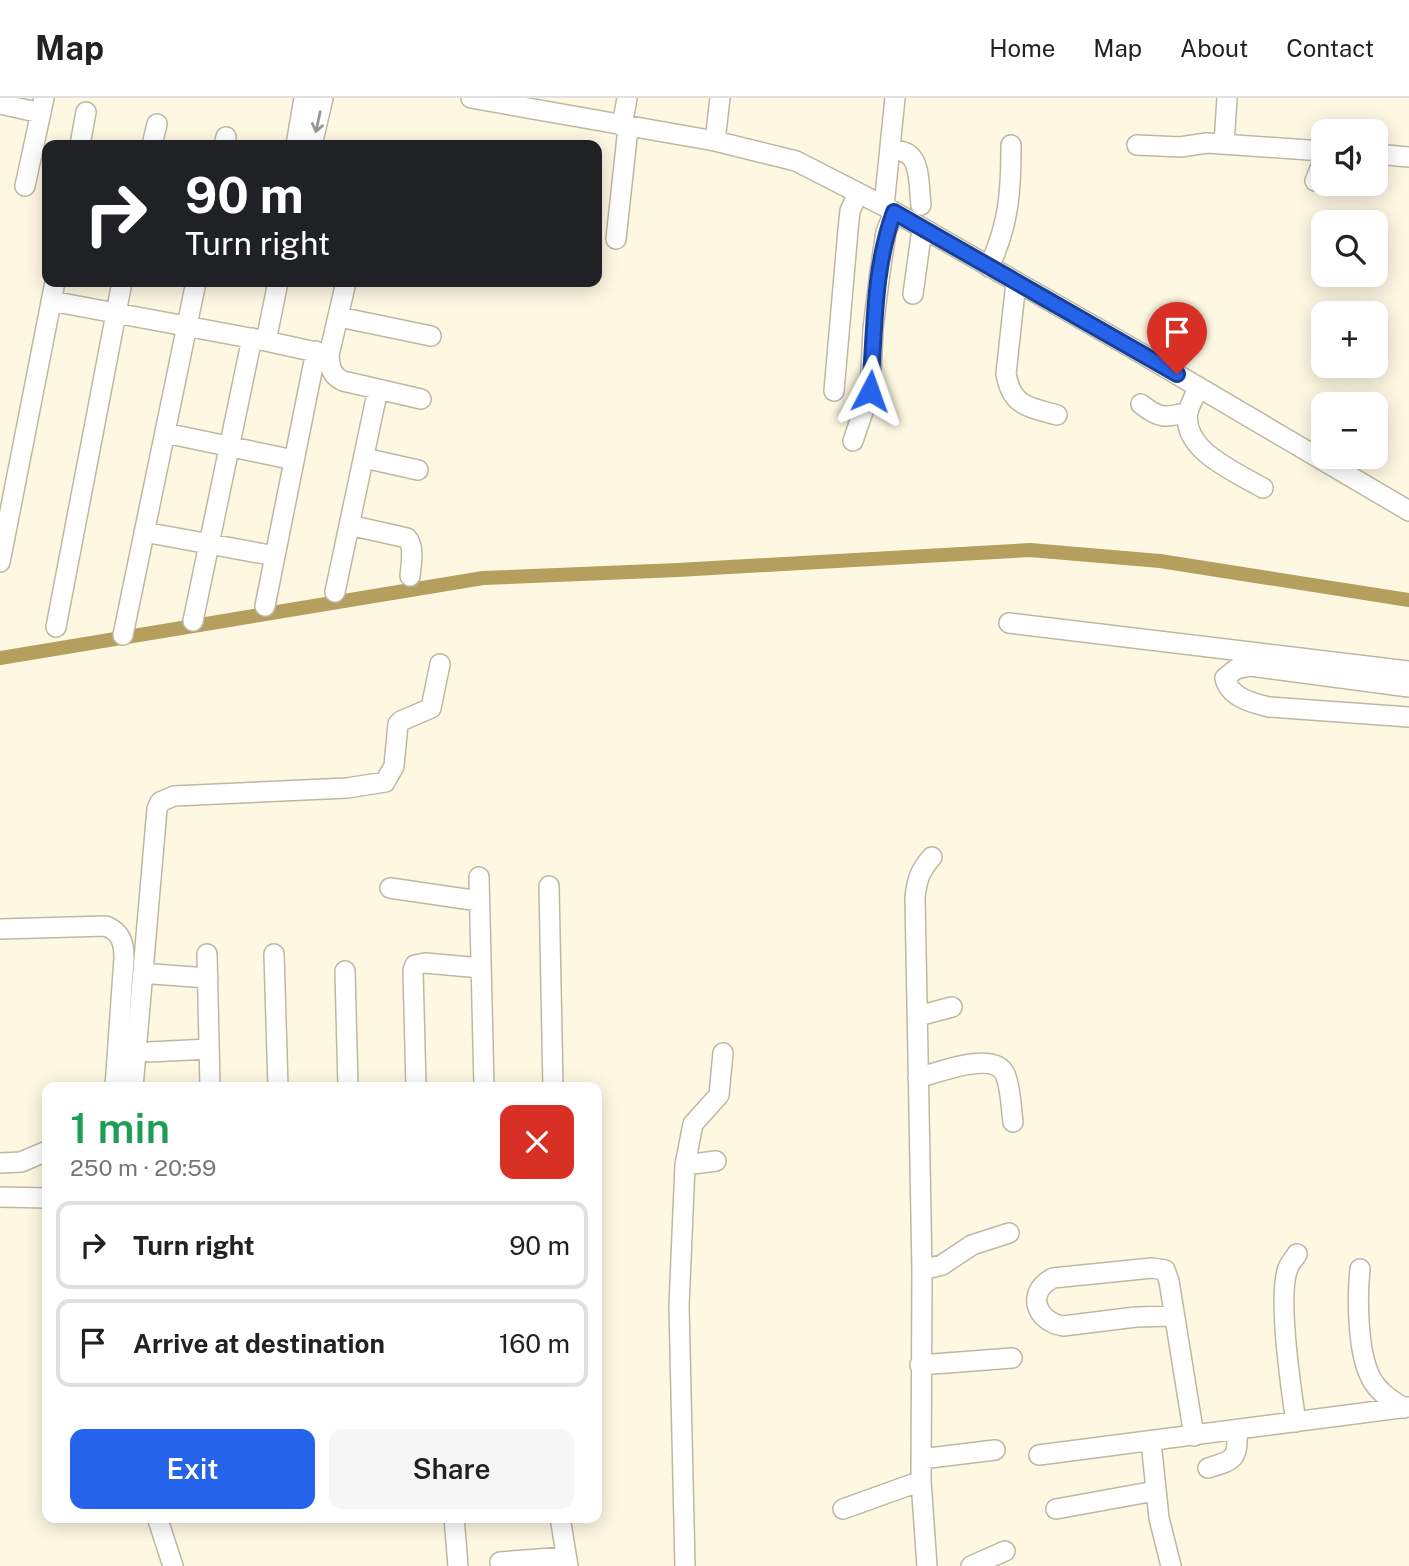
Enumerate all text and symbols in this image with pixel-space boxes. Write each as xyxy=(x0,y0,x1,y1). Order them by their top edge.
text: Map xyxy=(35,29,104,67)
text: Home xyxy=(989,34,1055,62)
text: Map xyxy=(1093,34,1142,62)
text: About xyxy=(1180,34,1248,62)
text: Contact xyxy=(1286,34,1374,62)
one-way arrow xyxy=(310,110,324,133)
map controls xyxy=(1311,119,1388,469)
button: sound xyxy=(1311,119,1388,196)
text: 90 m xyxy=(185,166,304,224)
icon: right xyxy=(70,168,161,259)
button: search xyxy=(1311,210,1388,287)
text: Turn right xyxy=(185,225,330,262)
button: + xyxy=(1311,301,1388,378)
pin xyxy=(1147,302,1207,374)
icon: arrive xyxy=(1158,313,1196,351)
position arrow xyxy=(833,354,907,428)
button: − xyxy=(1311,392,1388,469)
text: 1 min xyxy=(70,1103,170,1152)
button: close xyxy=(500,1105,574,1179)
text: 250 m · 20:59 xyxy=(70,1154,216,1181)
icon: right xyxy=(74,1226,112,1264)
text: Turn right xyxy=(133,1230,255,1261)
text: 90 m xyxy=(509,1230,570,1261)
icon: arrive xyxy=(74,1324,112,1362)
text: Arrive at destination xyxy=(133,1328,385,1359)
text: 160 m xyxy=(499,1328,570,1359)
button: Exit xyxy=(70,1429,315,1509)
button: Share xyxy=(329,1429,574,1509)

